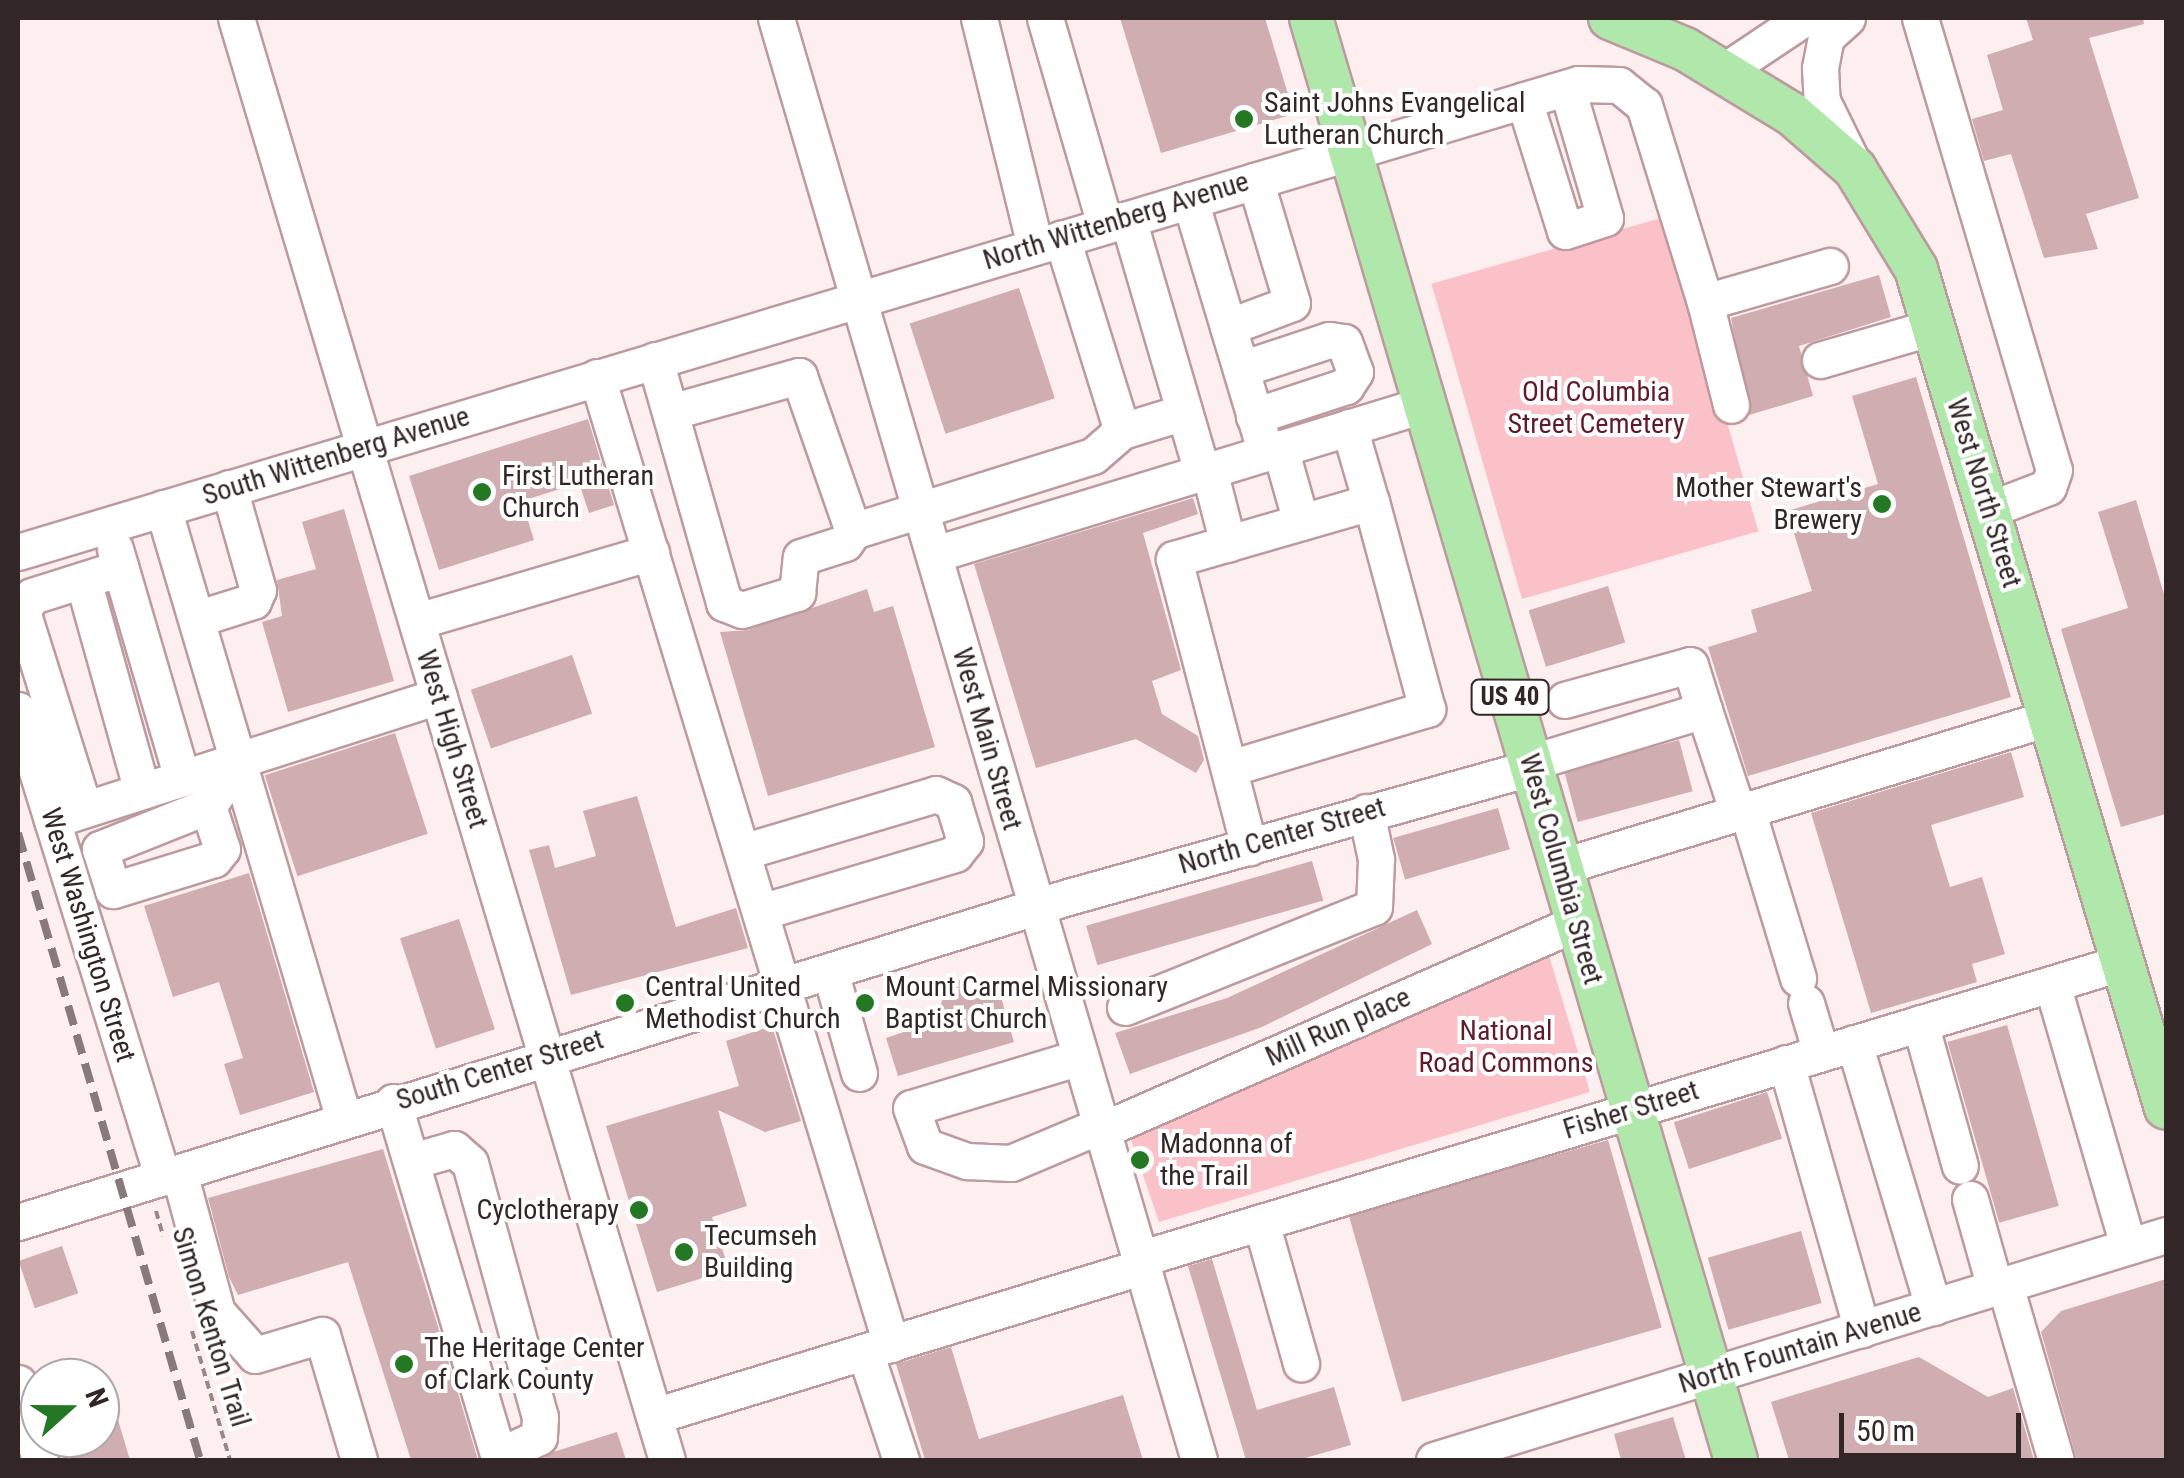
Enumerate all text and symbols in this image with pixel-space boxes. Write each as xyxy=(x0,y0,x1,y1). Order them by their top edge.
place label: Saint Johns Evangelical Lutheran Church xyxy=(1264,86,1525,152)
marker: Saint Johns Evangelical Lutheran Church xyxy=(1233,108,1255,130)
street label: North Wittenberg Avenue xyxy=(979,165,1253,277)
park label: Old Columbia Street Cemetery xyxy=(1507,375,1685,441)
street label: West North Street xyxy=(1939,394,2029,592)
street label: South Wittenberg Avenue xyxy=(198,399,474,513)
place label: First Lutheran Church xyxy=(502,459,654,525)
place label: Mother Stewart's Brewery xyxy=(1675,471,1862,537)
marker: First Lutheran Church xyxy=(471,481,493,503)
marker: Mother Stewart's Brewery xyxy=(1871,493,1893,515)
street label: West Main Street xyxy=(945,644,1029,834)
street label: West High Street xyxy=(409,646,495,832)
road number: US 40 xyxy=(1470,677,1550,717)
street label: West Columbia Street xyxy=(1512,750,1610,988)
street label: North Center Street xyxy=(1175,790,1389,882)
street label: West Washington Street xyxy=(33,804,143,1066)
place label: Central United Methodist Church xyxy=(645,970,841,1036)
place label: Mount Carmel Missionary Baptist Church xyxy=(885,970,1168,1036)
street label: Mill Run place xyxy=(1260,980,1416,1074)
marker: Central United Methodist Church xyxy=(614,992,636,1014)
marker: Mount Carmel Missionary Baptist Church xyxy=(854,992,876,1014)
park label: National Road Commons xyxy=(1418,1014,1594,1080)
street label: South Center Street xyxy=(392,1023,608,1117)
street label: Fisher Street xyxy=(1559,1073,1703,1147)
place label: Madonna of the Trail xyxy=(1160,1127,1292,1193)
marker: Madonna of the Trail xyxy=(1129,1149,1151,1171)
place label: Cyclotherapy xyxy=(477,1193,619,1227)
marker: Cyclotherapy xyxy=(628,1199,650,1221)
place label: Tecumseh Building xyxy=(704,1219,817,1285)
street label: Simon Kenton Trail xyxy=(165,1223,257,1431)
marker: Tecumseh Building xyxy=(673,1241,695,1263)
street label: North Fountain Avenue xyxy=(1675,1295,1925,1401)
place label: The Heritage Center of Clark County xyxy=(424,1331,645,1397)
marker: The Heritage Center of Clark County xyxy=(393,1353,415,1375)
north arrow xyxy=(20,1358,120,1458)
text: N xyxy=(78,1384,115,1412)
scale bar xyxy=(1844,1393,2026,1455)
text: 50 m xyxy=(1856,1413,1915,1448)

